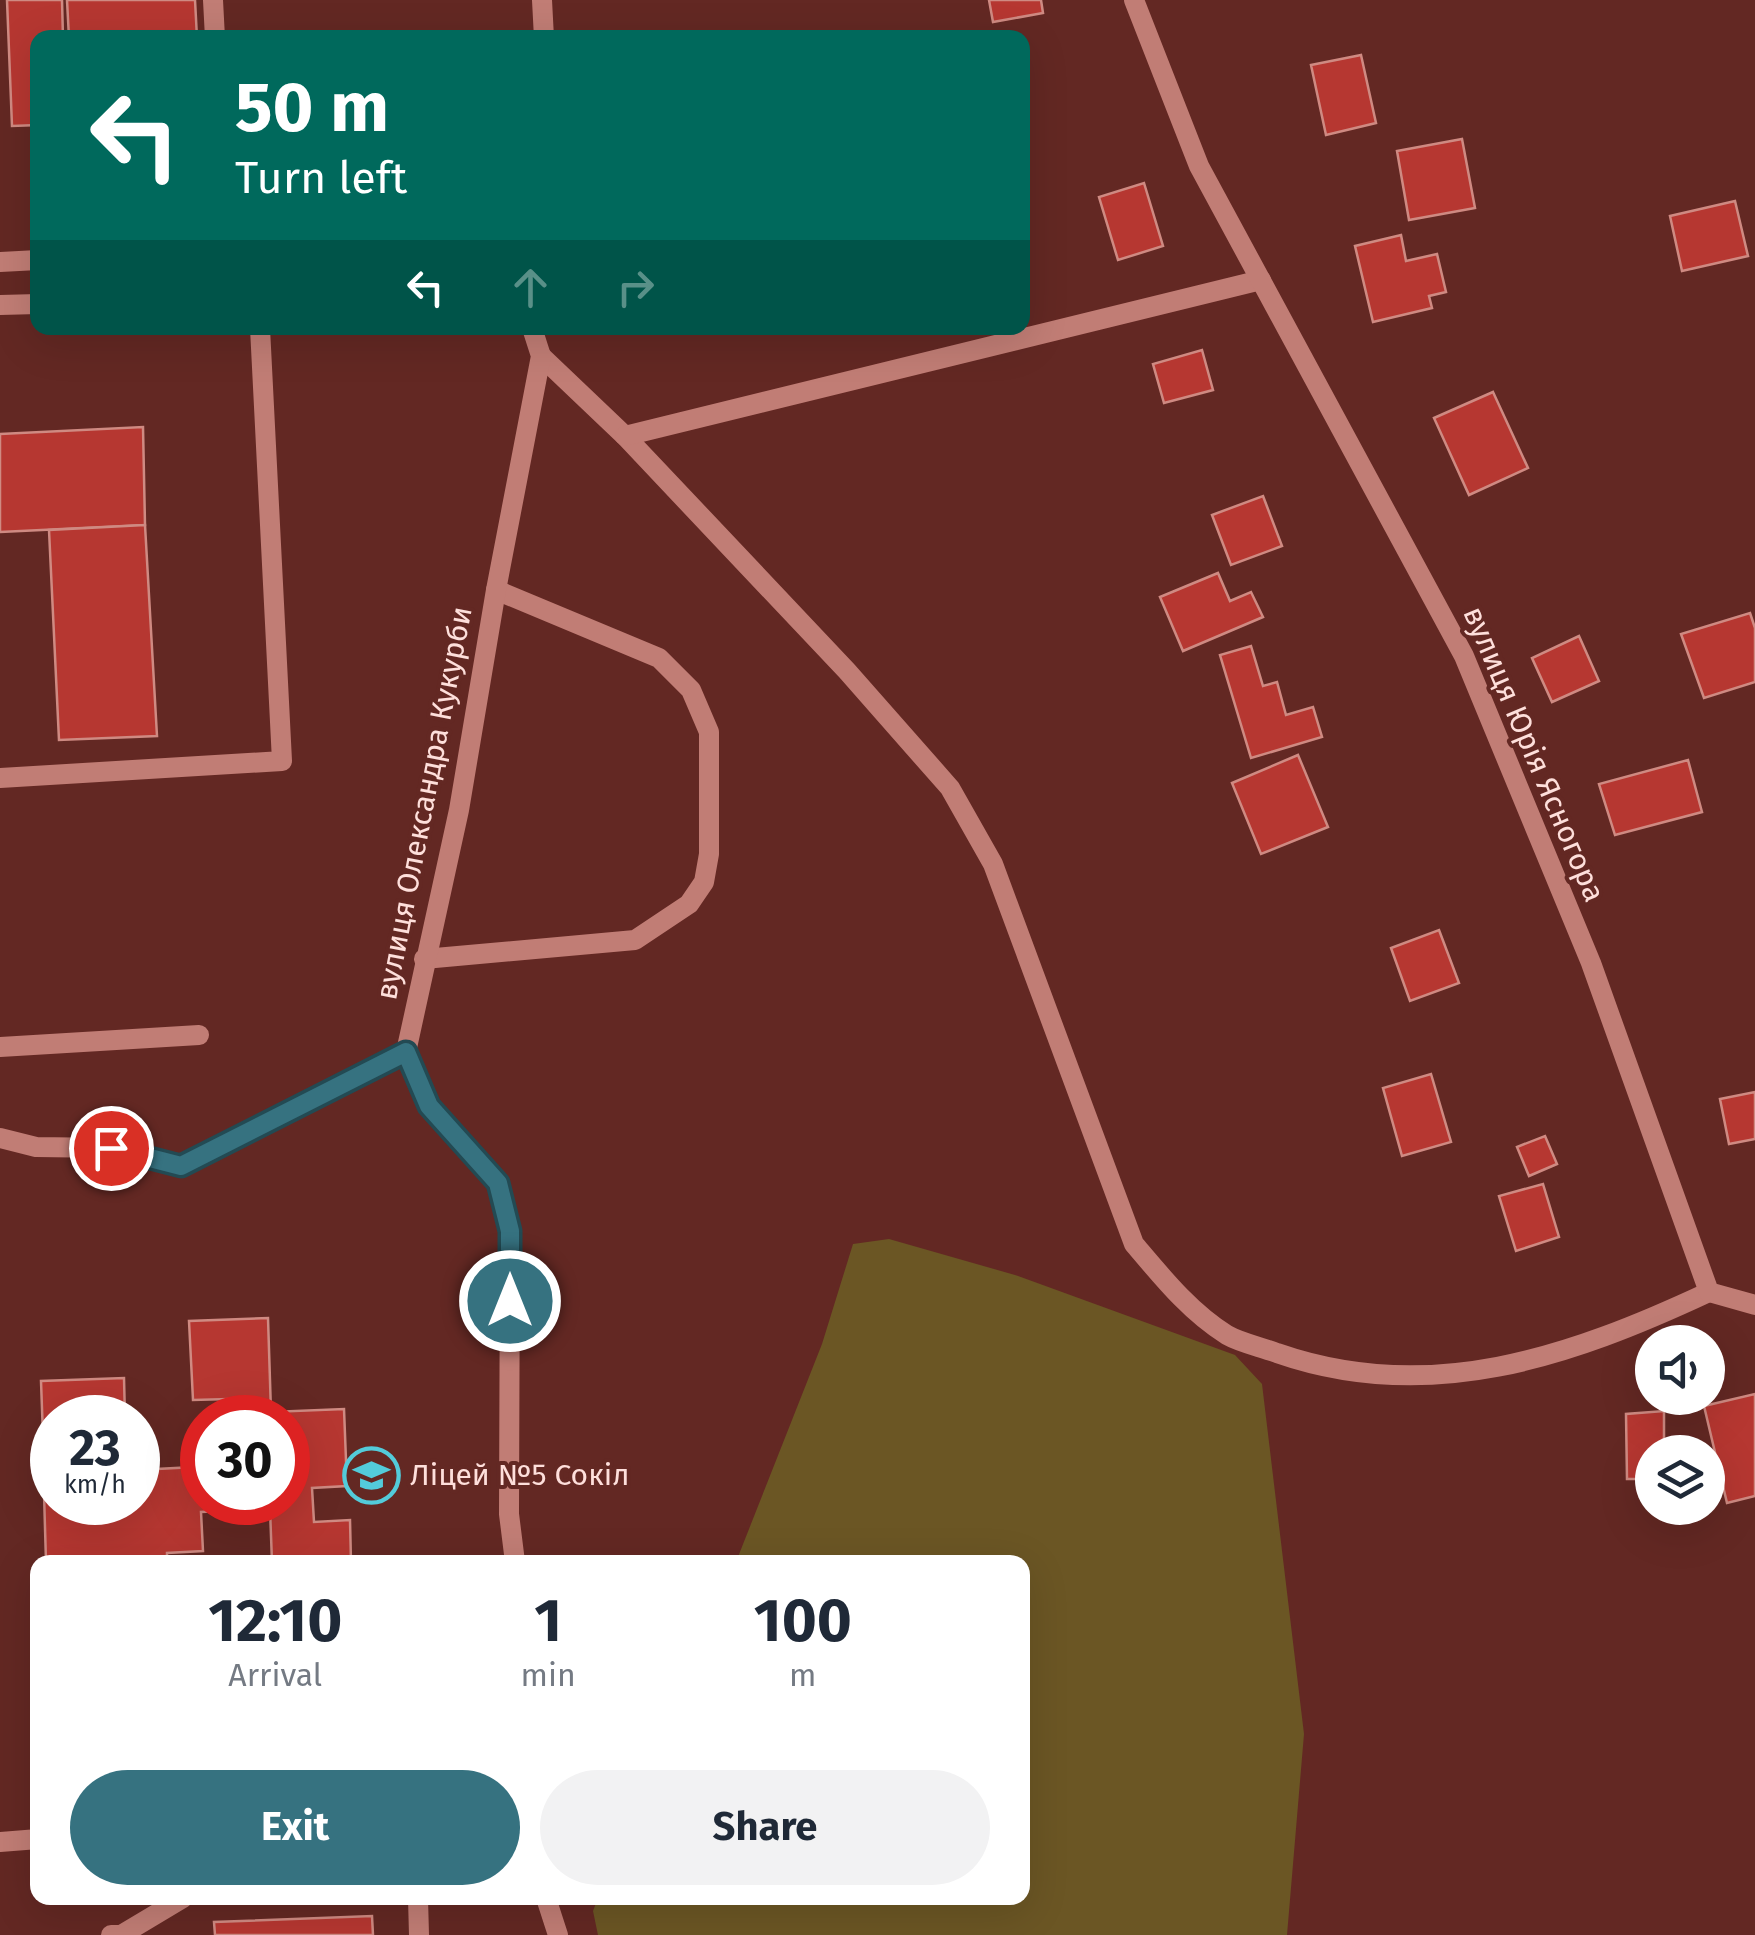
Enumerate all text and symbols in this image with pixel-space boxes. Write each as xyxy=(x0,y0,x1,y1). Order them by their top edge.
text: 50 m xyxy=(235,66,389,150)
icon: left xyxy=(70,70,200,200)
text: Turn left xyxy=(235,151,407,205)
icon: left xyxy=(398,260,453,315)
icon: ahead xyxy=(503,260,558,315)
icon: right xyxy=(608,260,663,315)
street label: вулиця Юрія Ясногора xyxy=(1455,601,1613,907)
street label: вулиця Олександра Кукурби xyxy=(368,603,480,1003)
pin xyxy=(69,1106,154,1191)
icon: arrive xyxy=(84,1121,139,1176)
position arrow xyxy=(458,1249,562,1353)
map controls xyxy=(1635,1325,1725,1525)
button: sound xyxy=(1635,1325,1725,1415)
speed limit sign: 30 xyxy=(180,1395,310,1525)
text: 23 xyxy=(69,1418,121,1478)
button: layers xyxy=(1635,1435,1725,1525)
school or university icon: Ліцей №5 Сокіл xyxy=(341,1445,401,1505)
place label: Ліцей №5 Сокіл xyxy=(410,1457,629,1493)
text: km/h xyxy=(64,1470,126,1500)
text: 12:10 xyxy=(208,1585,342,1657)
text: 1 xyxy=(534,1585,562,1657)
text: 100 xyxy=(754,1585,852,1657)
text: Arrival xyxy=(228,1656,322,1694)
text: min xyxy=(520,1656,576,1694)
text: m xyxy=(789,1656,817,1694)
button: Exit xyxy=(70,1770,520,1885)
button: Share xyxy=(540,1770,990,1885)

